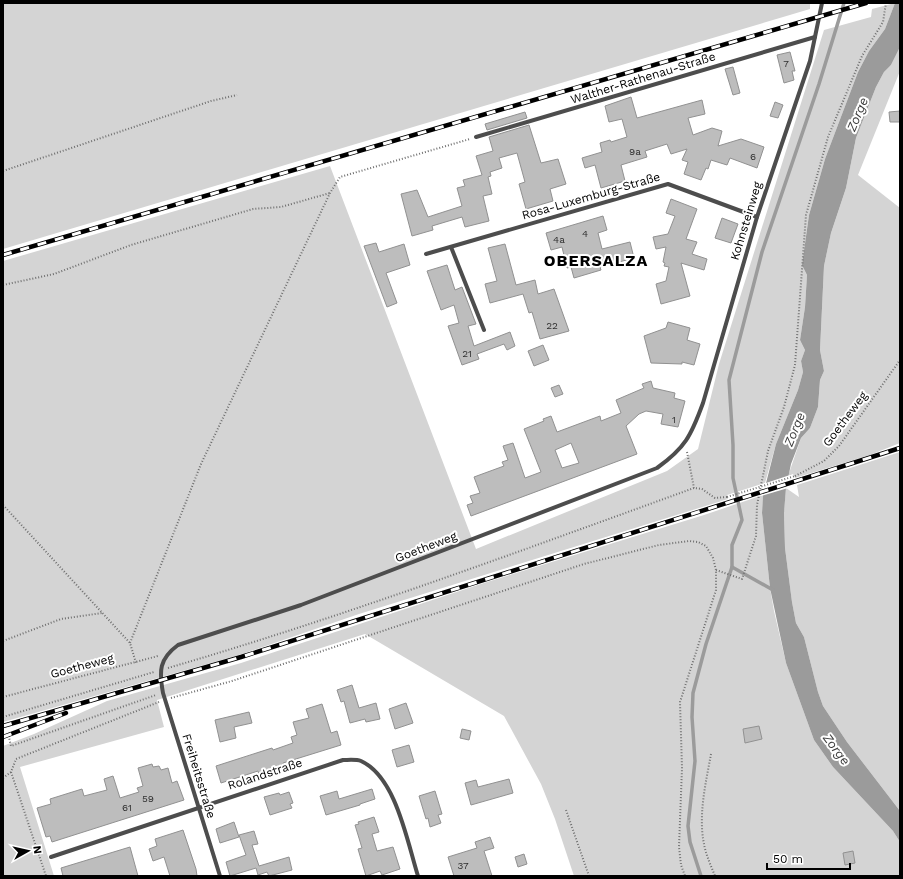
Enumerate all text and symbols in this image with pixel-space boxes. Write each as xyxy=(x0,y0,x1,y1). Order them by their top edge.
street label: Walther-Rathenau-Straße xyxy=(569,49,717,107)
house number: 7 xyxy=(783,58,789,69)
water label: Zorge xyxy=(843,95,871,134)
house number: 9a xyxy=(629,146,641,157)
house number: 6 xyxy=(750,151,756,162)
street label: Rosa-Luxemburg-Straße xyxy=(520,170,662,222)
street label: Kohnsteinweg xyxy=(727,179,765,262)
house number: 4 xyxy=(582,228,588,239)
house number: 4a xyxy=(553,234,565,245)
district label: OBERSALZA xyxy=(544,251,648,270)
house number: 22 xyxy=(546,320,558,331)
house number: 21 xyxy=(462,348,472,359)
street label: Goetheweg xyxy=(820,388,871,449)
water label: Zorge xyxy=(781,410,808,449)
house number: 1 xyxy=(672,414,676,425)
street label: Goetheweg xyxy=(393,529,459,565)
street label: Goetheweg xyxy=(49,651,116,681)
water label: Zorge xyxy=(819,730,853,768)
street label: Freiheitsstraße xyxy=(179,732,219,820)
street label: Rolandstraße xyxy=(226,755,304,793)
house number: 59 xyxy=(142,793,154,804)
house number: 61 xyxy=(122,802,132,813)
north arrow xyxy=(8,831,48,871)
text: N xyxy=(30,845,44,855)
scale bar xyxy=(767,845,850,871)
text: 50 m xyxy=(773,852,803,866)
house number: 37 xyxy=(457,860,469,871)

